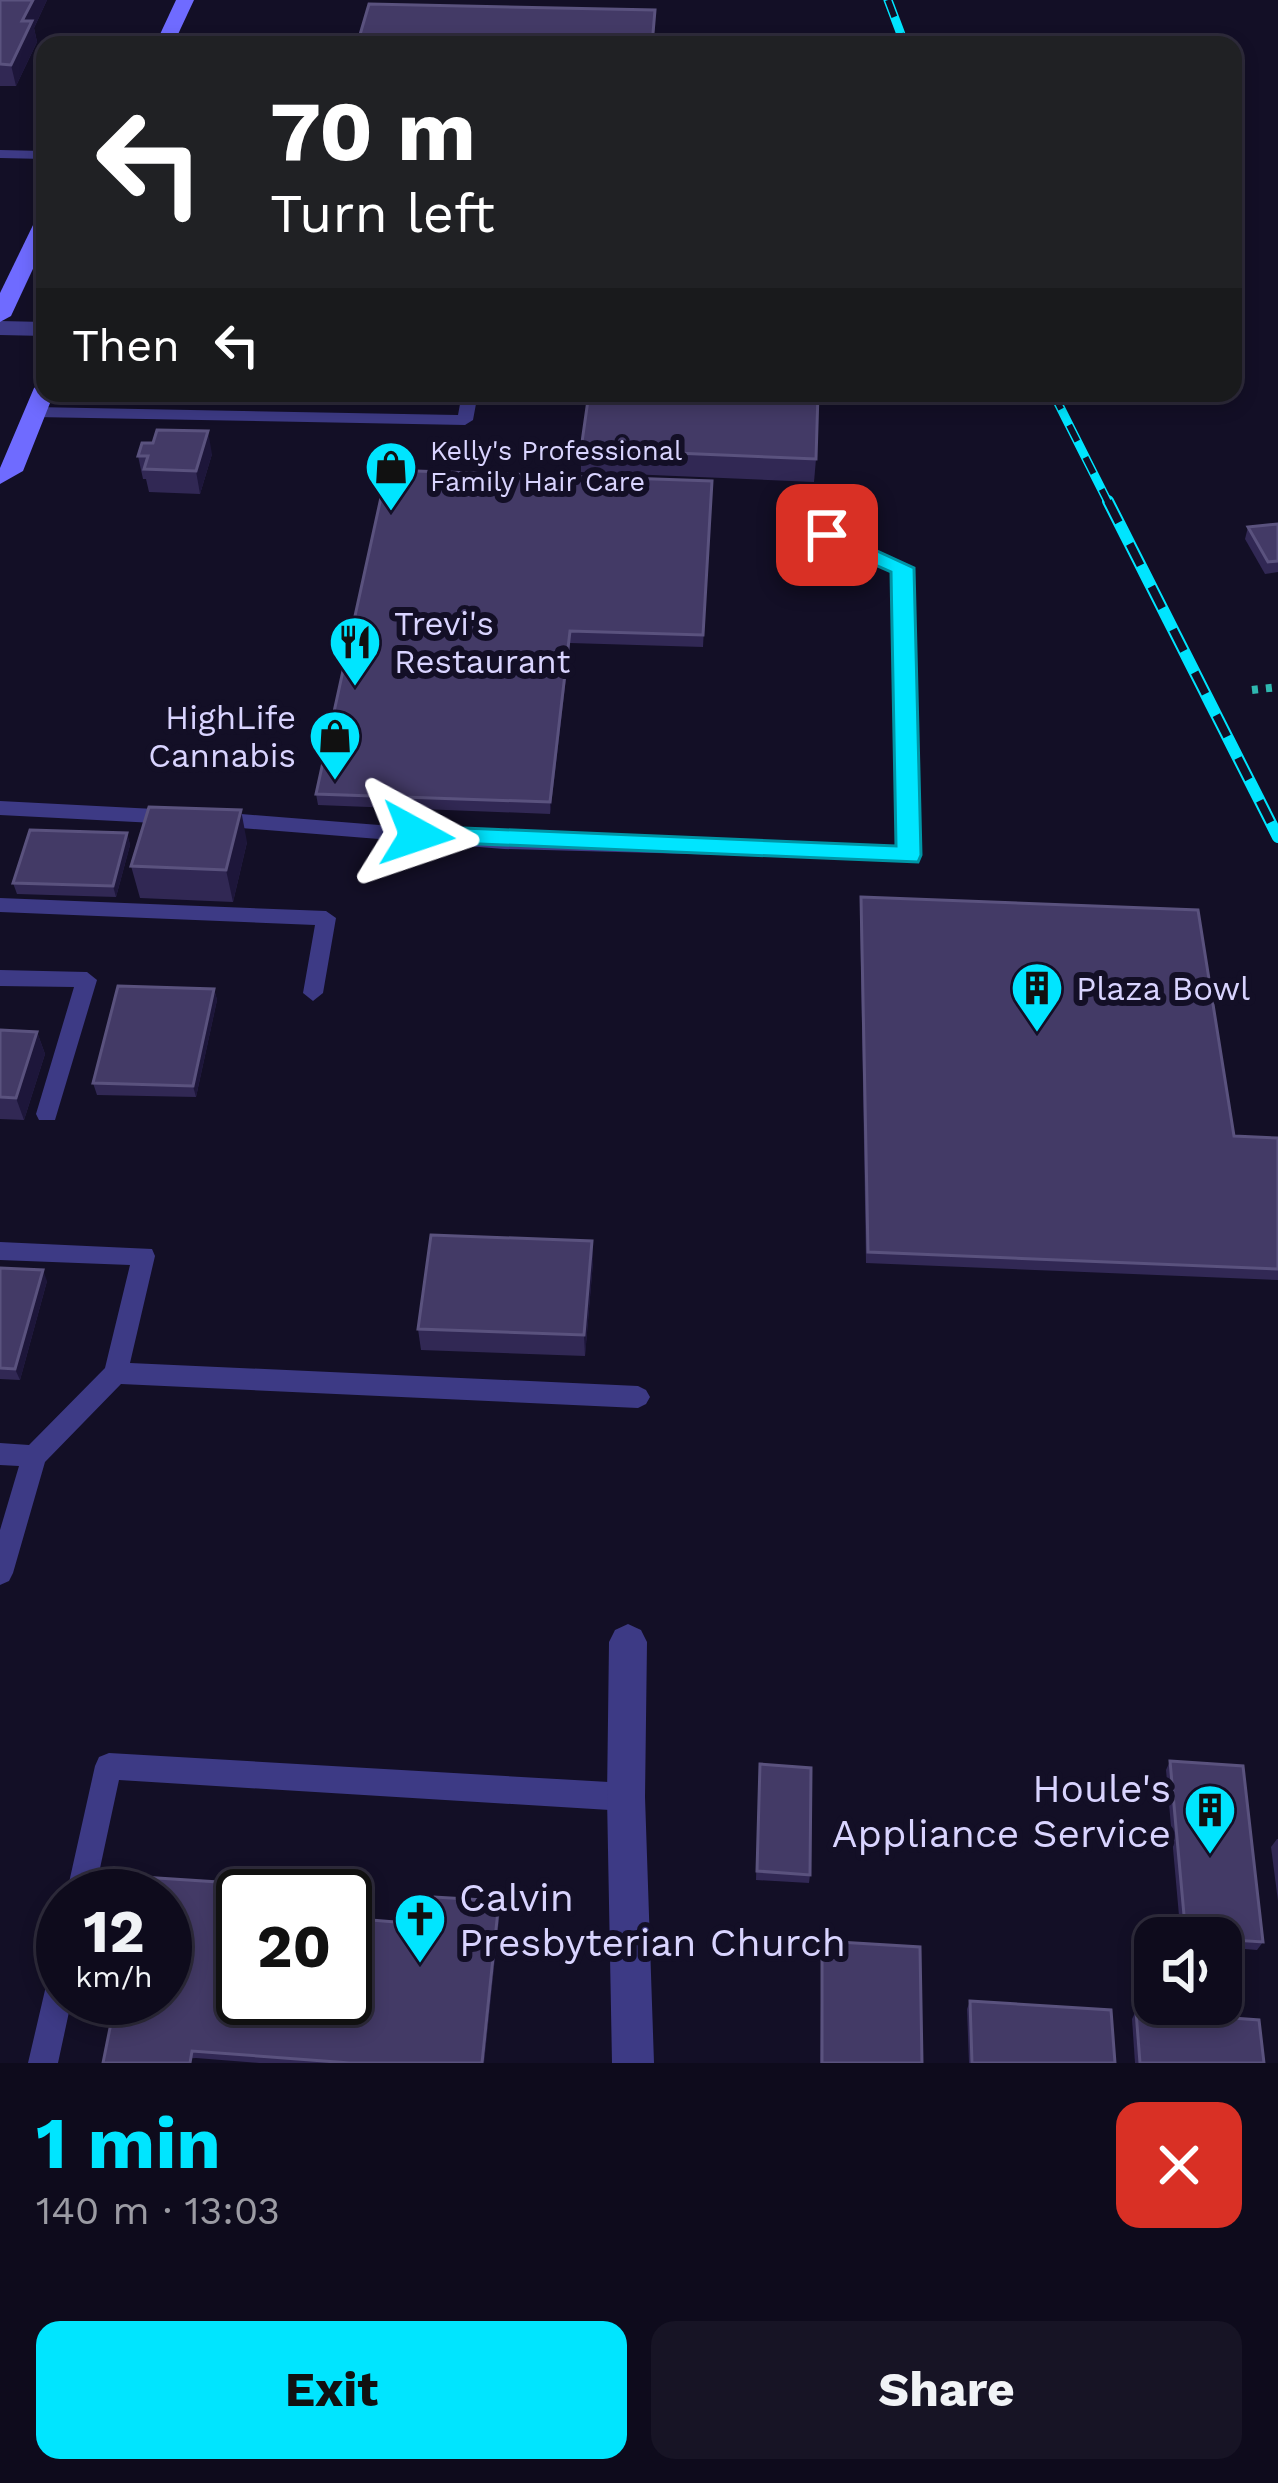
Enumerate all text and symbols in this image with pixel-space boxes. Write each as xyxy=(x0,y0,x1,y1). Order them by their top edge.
text: 70 m xyxy=(270,82,476,180)
icon: left xyxy=(72,84,228,240)
text: Turn left xyxy=(270,182,495,245)
icon: left xyxy=(204,312,270,378)
text: Then xyxy=(72,319,180,372)
place label: Kelly's Professional Family Hair Care xyxy=(430,435,682,498)
shop icon: Kelly's Professional Family Hair Care xyxy=(363,439,419,513)
pin xyxy=(776,484,878,586)
icon: arrive xyxy=(794,502,860,568)
place label: Trevi's Restaurant xyxy=(394,604,571,681)
restaurant icon: Trevi's Restaurant xyxy=(327,614,383,688)
place label: HighLife Cannabis xyxy=(148,698,296,775)
shop icon: HighLife Cannabis xyxy=(307,708,363,782)
position arrow xyxy=(354,772,480,898)
building icon: Plaza Bowl xyxy=(1009,960,1065,1034)
place label: Plaza Bowl xyxy=(1076,969,1250,1008)
place label: Houle's Appliance Service xyxy=(832,1766,1171,1856)
building icon: Houle's Appliance Service xyxy=(1182,1782,1238,1856)
speed limit sign: 20 xyxy=(216,1869,372,2025)
place label: Calvin Presbyterian Church xyxy=(459,1875,846,1965)
church icon: Calvin Presbyterian Church xyxy=(392,1891,448,1965)
text: 12 xyxy=(83,1896,145,1967)
map controls xyxy=(1134,1917,1242,2025)
button: sound xyxy=(1134,1917,1242,2025)
text: km/h xyxy=(75,1959,153,1994)
text: 1 min xyxy=(36,2101,221,2185)
button: close xyxy=(1116,2102,1242,2228)
text: 140 m · 13:03 xyxy=(36,2188,280,2233)
button: Exit xyxy=(36,2321,627,2459)
button: Share xyxy=(651,2321,1242,2459)

